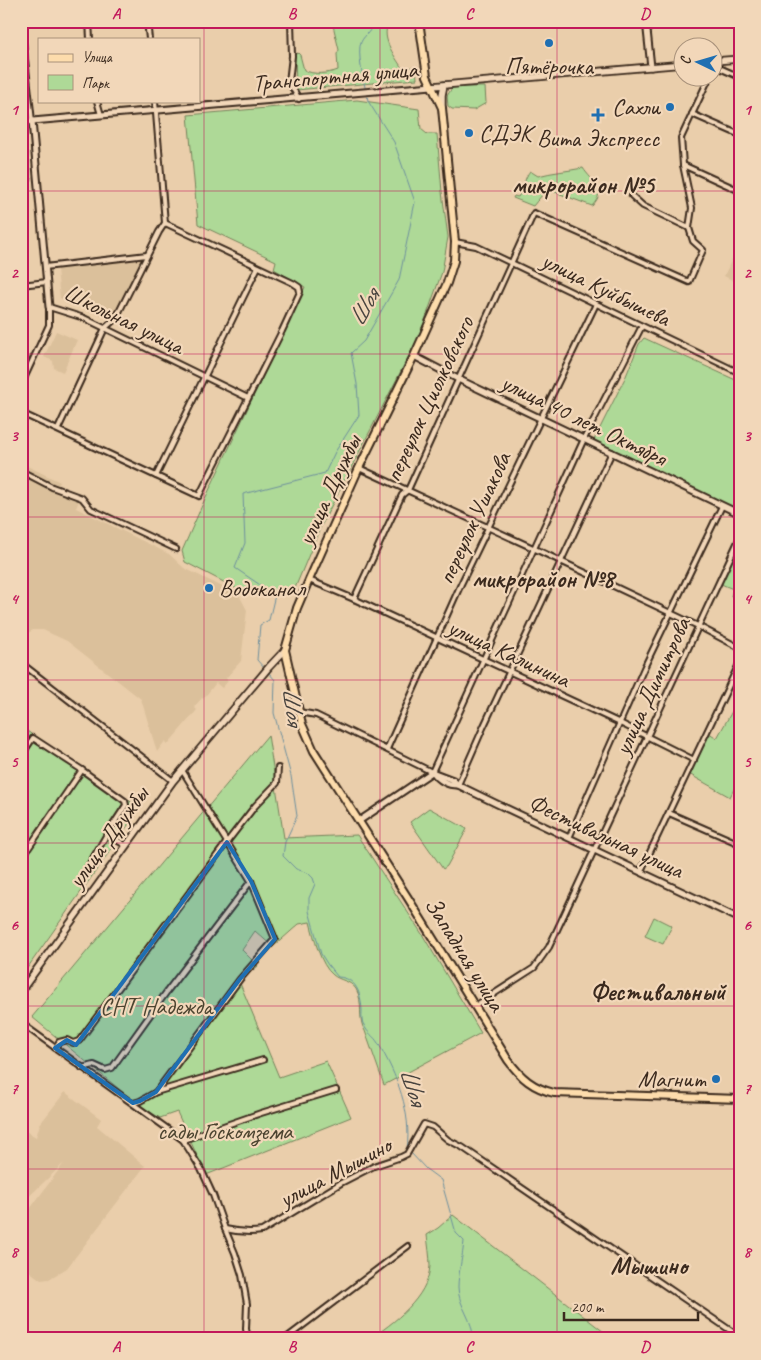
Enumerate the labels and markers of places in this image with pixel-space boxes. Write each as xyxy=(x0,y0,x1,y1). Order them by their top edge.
marker: Пятёрочка xyxy=(543,37,555,49)
place label: Пятёрочка xyxy=(505,51,594,81)
place label: Сахли xyxy=(612,92,661,122)
marker: Сахли xyxy=(664,101,676,113)
marker: Вита Экспресс xyxy=(592,109,604,121)
place label: СДЭК xyxy=(479,118,537,148)
place label: Вита Экспресс xyxy=(537,123,660,153)
marker: СДЭК xyxy=(463,127,475,139)
place label: Водоканал xyxy=(219,573,306,603)
marker: Водоканал xyxy=(203,582,215,594)
place label: Магнит xyxy=(638,1064,707,1094)
marker: Магнит xyxy=(710,1073,722,1085)

